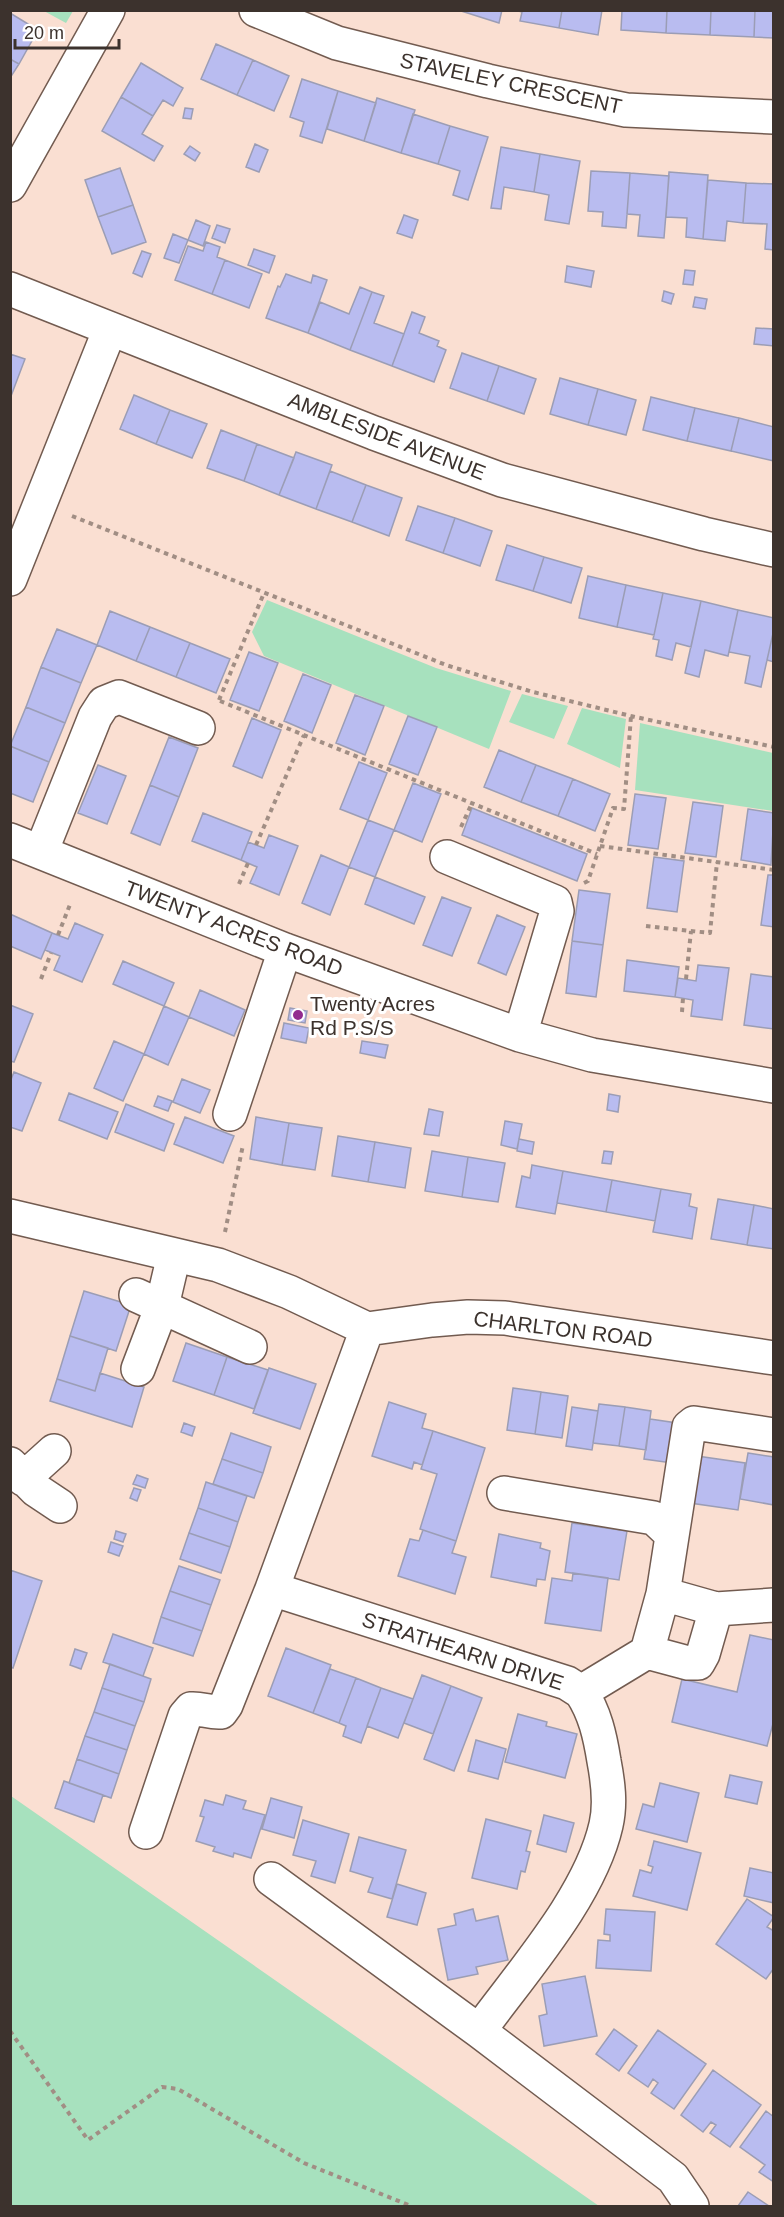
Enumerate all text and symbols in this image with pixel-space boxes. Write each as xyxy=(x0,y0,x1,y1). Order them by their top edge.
scale bar xyxy=(15,12,118,50)
text: 20 m xyxy=(24,23,64,43)
street label: STAVELEY CRESCENT xyxy=(398,48,624,118)
street label: AMBLESIDE AVENUE xyxy=(285,388,489,484)
street label: TWENTY ACRES ROAD xyxy=(122,876,346,980)
place label: Twenty Acres Rd P.S/S xyxy=(310,992,435,1039)
marker: Twenty Acres Rd P.S/S xyxy=(291,1008,305,1022)
street label: CHARLTON ROAD xyxy=(472,1307,654,1351)
street label: STRATHEARN DRIVE xyxy=(359,1607,567,1695)

